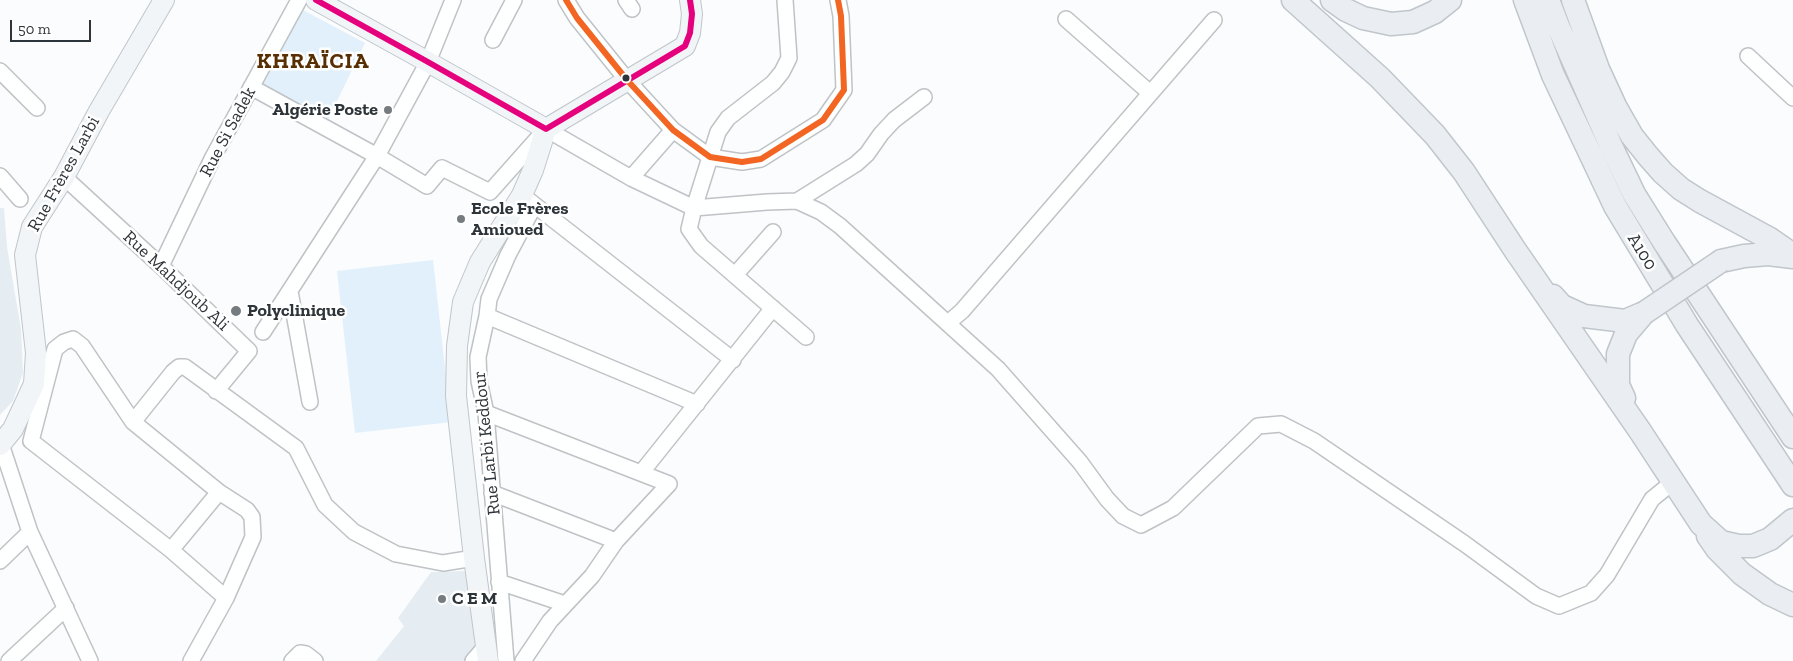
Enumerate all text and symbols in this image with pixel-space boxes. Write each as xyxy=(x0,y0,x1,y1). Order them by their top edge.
scale bar xyxy=(12,10,94,42)
text: 50 m xyxy=(18,20,51,38)
district label: KHRAÏCIA xyxy=(255,49,371,75)
unlabelled marker xyxy=(621,73,631,83)
street label: Rue Si Sadek xyxy=(195,83,261,181)
place label: Algérie Poste xyxy=(272,99,378,121)
marker: Algérie Poste xyxy=(382,104,394,116)
street label: Rue Frères Larbi xyxy=(23,113,105,235)
place label: Ecole Frères Amioued xyxy=(471,198,568,240)
marker: Ecole Frères Amioued xyxy=(455,213,467,225)
street label: Rue Mahdjoub Ali xyxy=(118,226,234,336)
street label: A100 xyxy=(1622,230,1662,274)
place label: Polyclinique xyxy=(247,300,345,322)
marker: Polyclinique xyxy=(229,304,243,318)
street label: Rue Larbi Keddour xyxy=(469,370,505,516)
place label: C E M xyxy=(452,588,497,610)
marker: C E M xyxy=(436,593,448,605)

